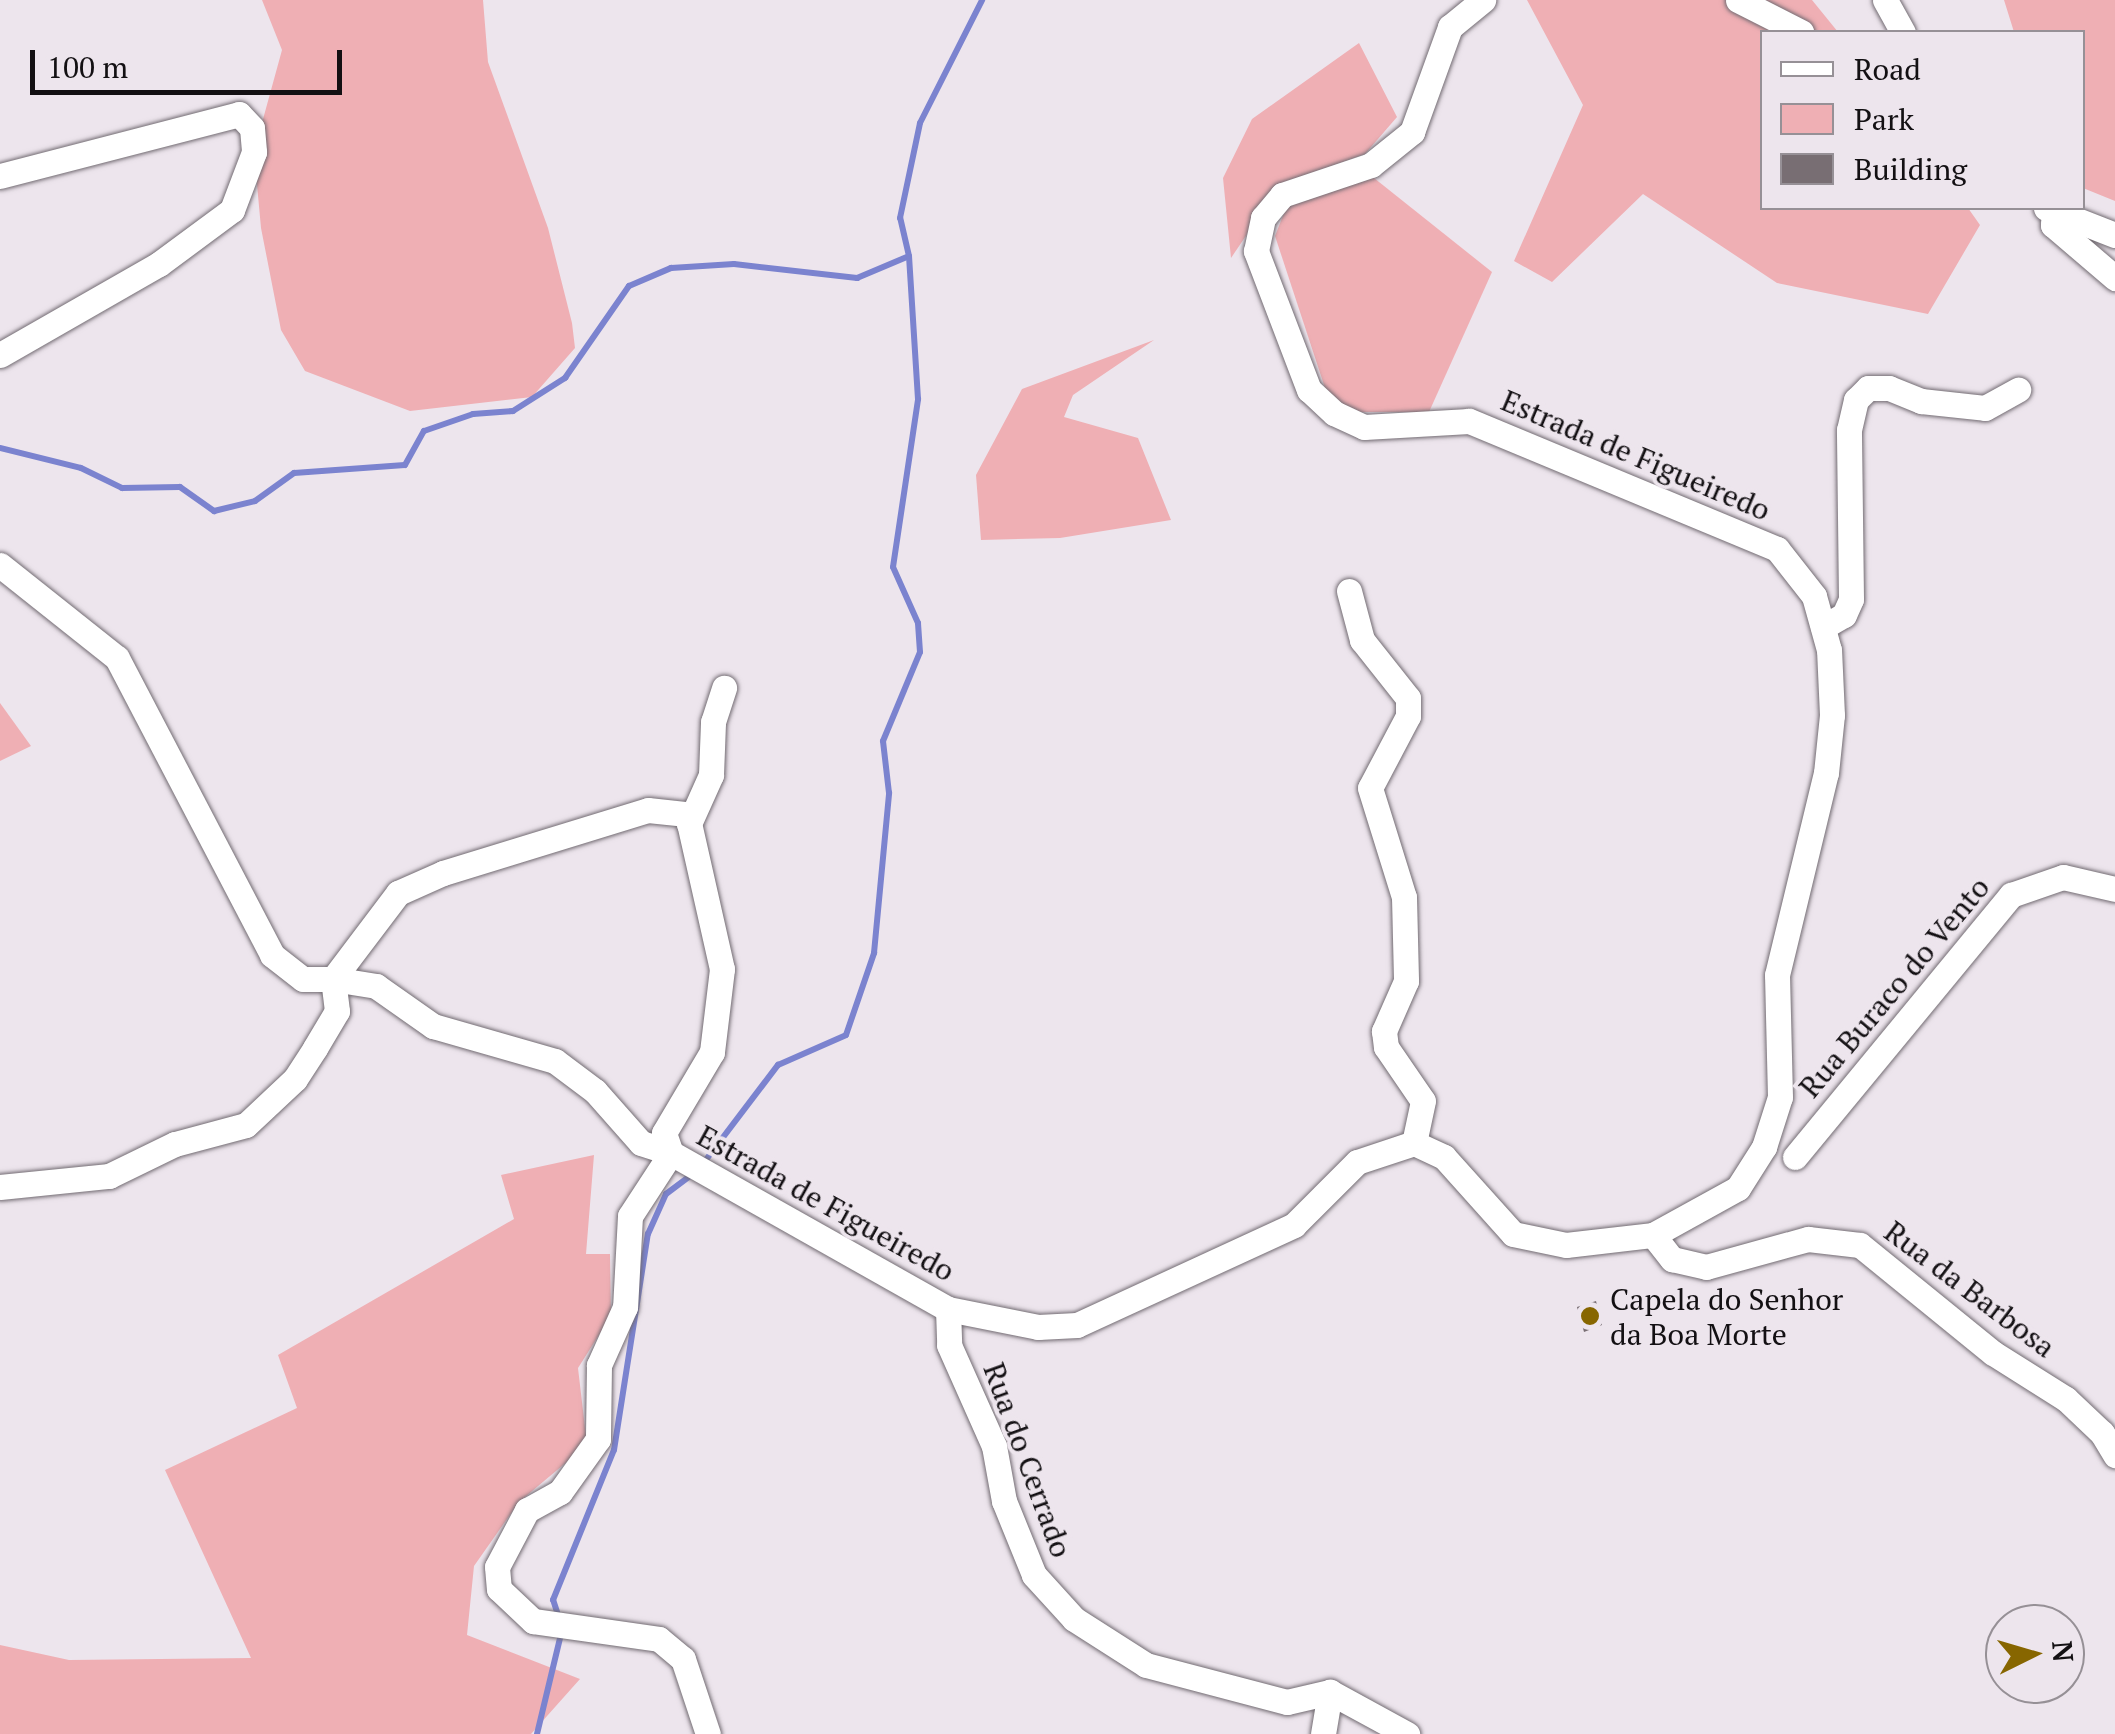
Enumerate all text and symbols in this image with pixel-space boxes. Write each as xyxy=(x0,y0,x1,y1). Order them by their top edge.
scale bar xyxy=(35,30,348,92)
legend xyxy=(1760,30,2085,210)
text: 100 m xyxy=(47,47,128,87)
text: Road xyxy=(1854,49,1921,89)
text: Park xyxy=(1854,99,1914,139)
text: Building xyxy=(1854,149,1967,189)
street label: Estrada de Figueiredo xyxy=(1496,382,1776,528)
street label: Rua Buraco do Vento xyxy=(1791,869,1997,1105)
street label: Estrada de Figueiredo xyxy=(691,1117,961,1289)
street label: Rua da Barbosa xyxy=(1878,1213,2062,1365)
place label: Capela do Senhor da Boa Morte xyxy=(1610,1281,1843,1352)
marker: Capela do Senhor da Boa Morte xyxy=(1579,1305,1601,1327)
street label: Rua do Cerrado xyxy=(976,1358,1080,1562)
north arrow xyxy=(1985,1604,2085,1704)
text: N xyxy=(2044,1639,2083,1664)

